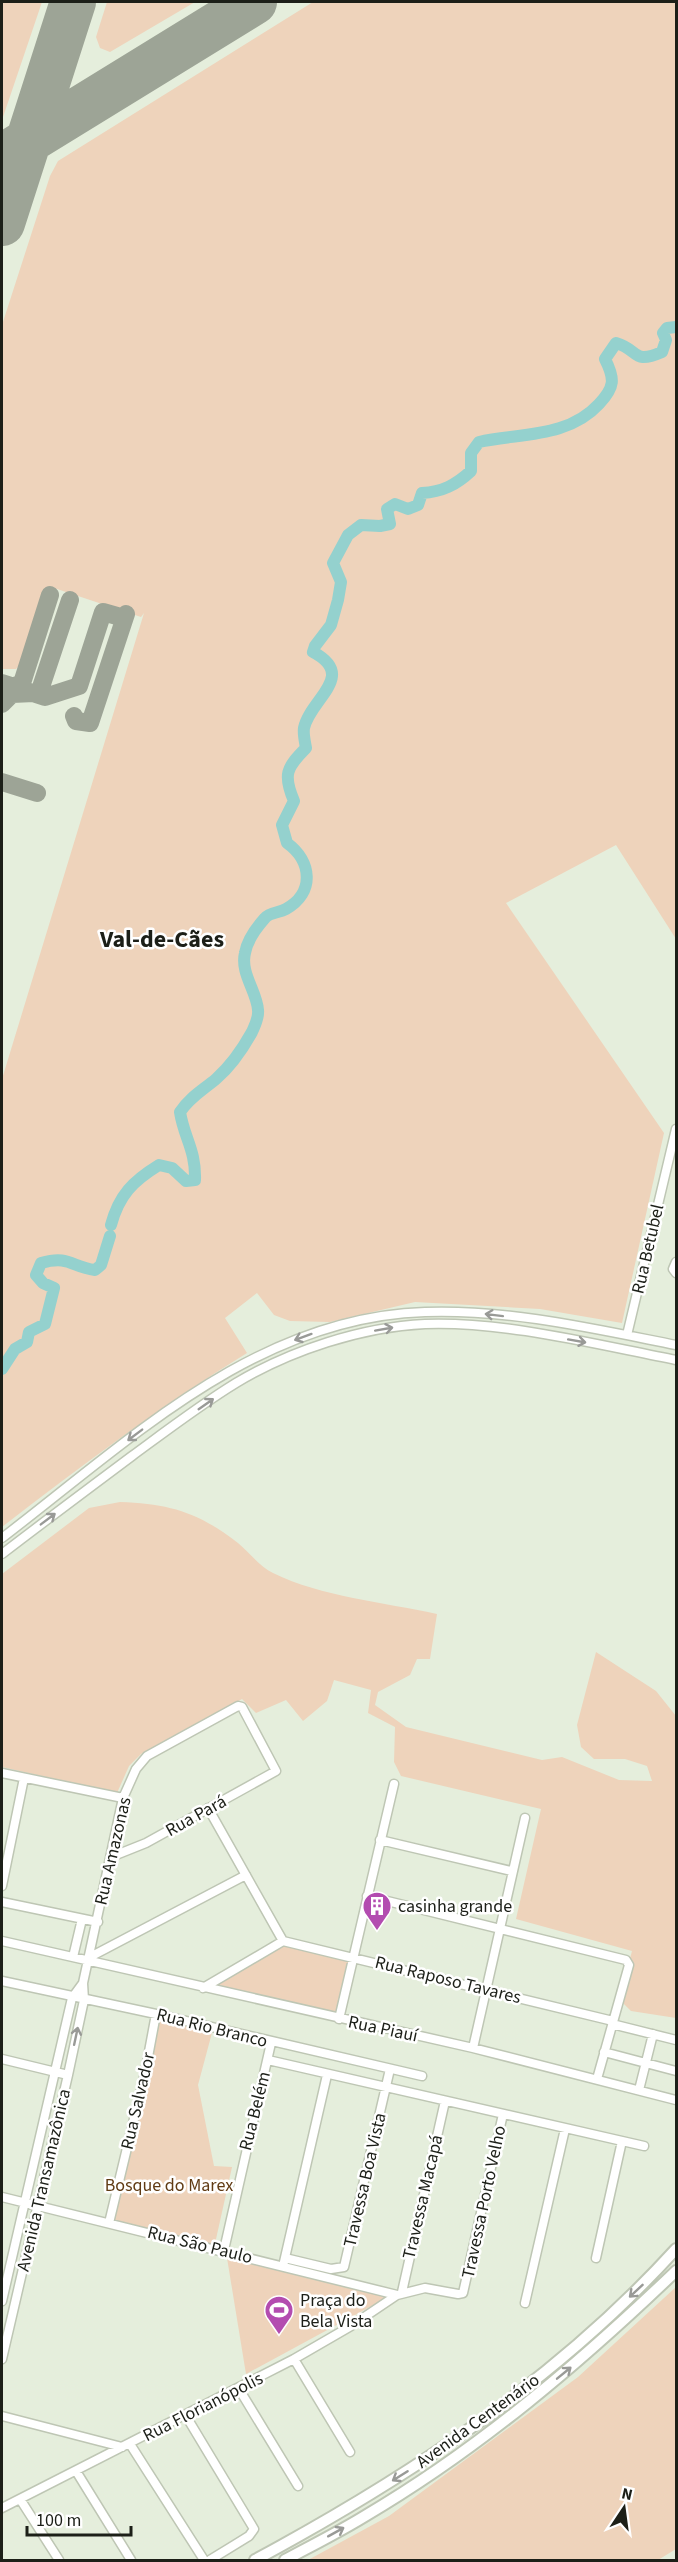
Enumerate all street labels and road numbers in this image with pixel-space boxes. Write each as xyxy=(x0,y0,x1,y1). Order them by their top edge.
street label: Rua Betubel xyxy=(626,1202,670,1296)
street label: Rua Pará xyxy=(161,1789,231,1843)
street label: Rua Amazonas xyxy=(88,1795,138,1907)
street label: Rua Raposo Tavares xyxy=(372,1950,524,2010)
street label: Rua Rio Branco xyxy=(154,2002,270,2054)
street label: Rua Piauí xyxy=(346,2009,421,2049)
street label: Rua Salvador xyxy=(115,2049,161,2152)
street label: Rua Belém xyxy=(233,2069,277,2153)
street label: Avenida Transamazônica xyxy=(11,2086,77,2274)
street label: Travessa Boa Vista xyxy=(337,2110,393,2250)
street label: Travessa Porto Velho xyxy=(456,2123,512,2281)
street label: Travessa Macapá xyxy=(397,2132,449,2262)
street label: Rua São Paulo xyxy=(145,2220,255,2270)
street label: Rua Florianópolis xyxy=(139,2366,267,2448)
street label: Avenida Centenário xyxy=(411,2368,545,2474)

